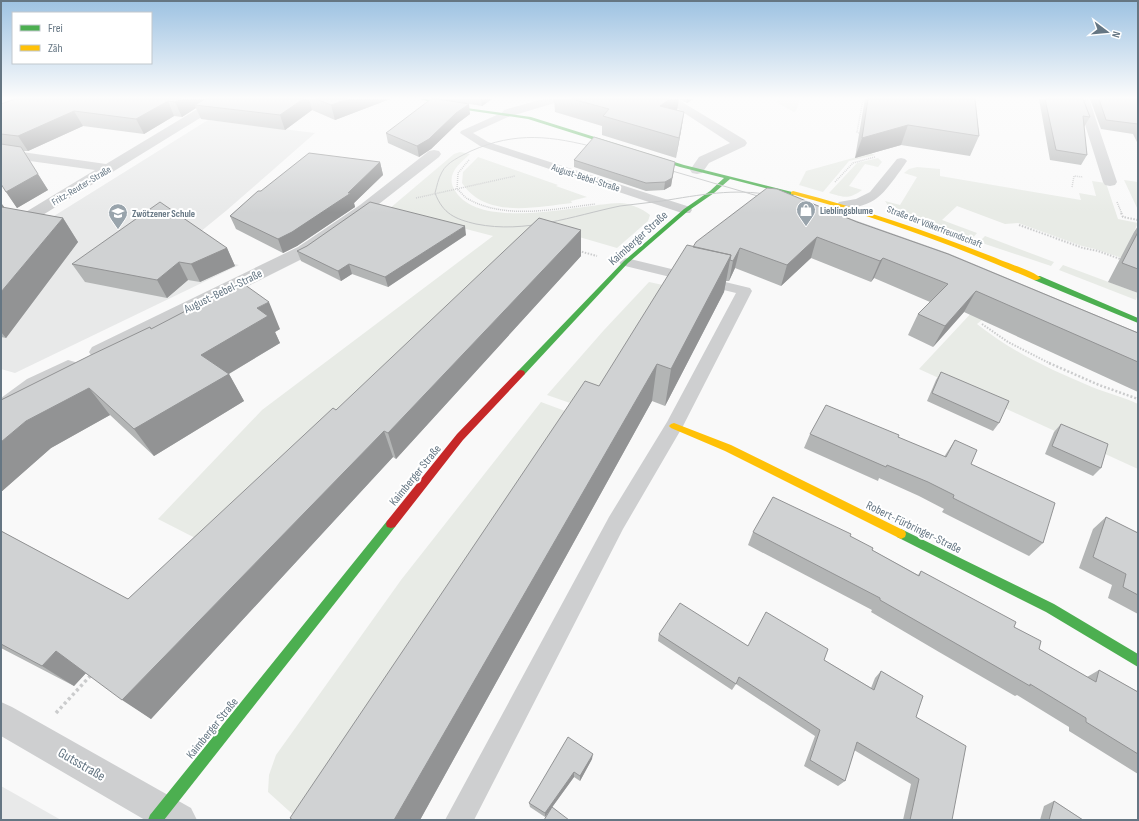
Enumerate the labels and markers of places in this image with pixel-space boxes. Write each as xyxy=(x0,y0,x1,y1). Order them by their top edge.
shop icon: Lieblingsblume xyxy=(795,199,817,227)
school or university icon: Zwötzener Schule xyxy=(107,202,129,230)
place label: Lieblingsblume xyxy=(820,205,873,217)
place label: Zwötzener Schule xyxy=(132,208,195,220)

